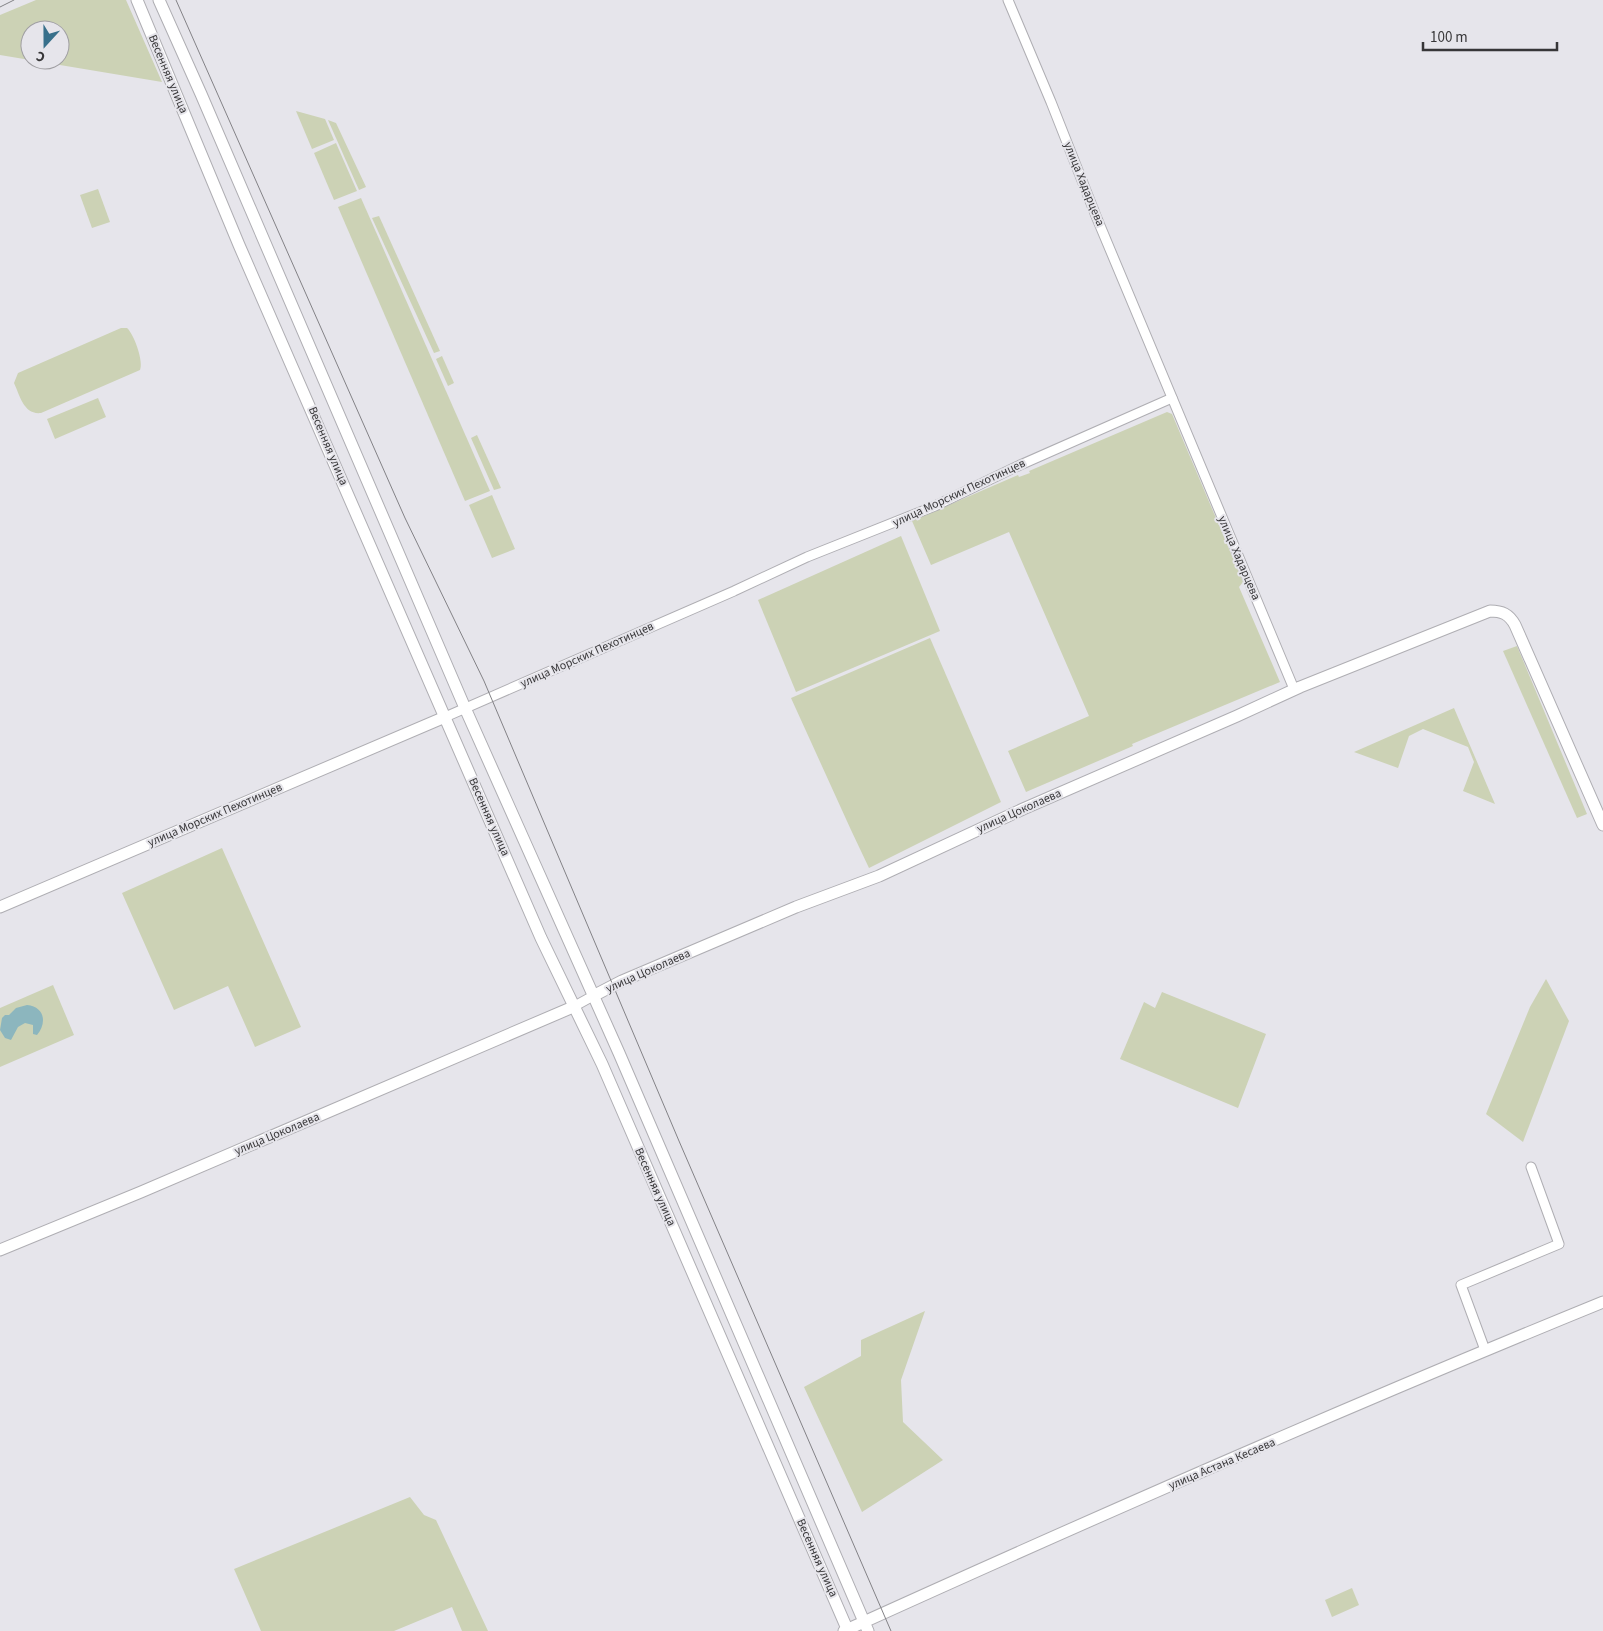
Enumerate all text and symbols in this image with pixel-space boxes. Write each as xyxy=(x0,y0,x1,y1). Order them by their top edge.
north arrow xyxy=(20,20,70,70)
scale bar xyxy=(1423,20,1557,52)
text: 100 m xyxy=(1430,27,1468,48)
street label: Весенняя улица xyxy=(144,32,192,116)
text: С xyxy=(33,45,48,67)
street label: улица Хадарцева xyxy=(1059,139,1109,229)
street label: Весенняя улица xyxy=(304,404,352,488)
street label: улица Морских Пехотинцев xyxy=(890,455,1028,531)
street label: улица Хадарцева xyxy=(1214,513,1264,603)
street label: улица Морских Пехотинцев xyxy=(518,618,656,692)
street label: Весенняя улица xyxy=(464,775,514,859)
street label: улица Морских Пехотинцев xyxy=(145,779,285,851)
street label: улица Цоколаева xyxy=(974,785,1064,837)
street label: улица Цоколаева xyxy=(603,945,693,997)
street label: улица Цоколаева xyxy=(232,1108,322,1160)
street label: Весенняя улица xyxy=(630,1145,680,1229)
street label: улица Астана Кесаева xyxy=(1166,1434,1278,1494)
street label: Весенняя улица xyxy=(792,1516,842,1600)

